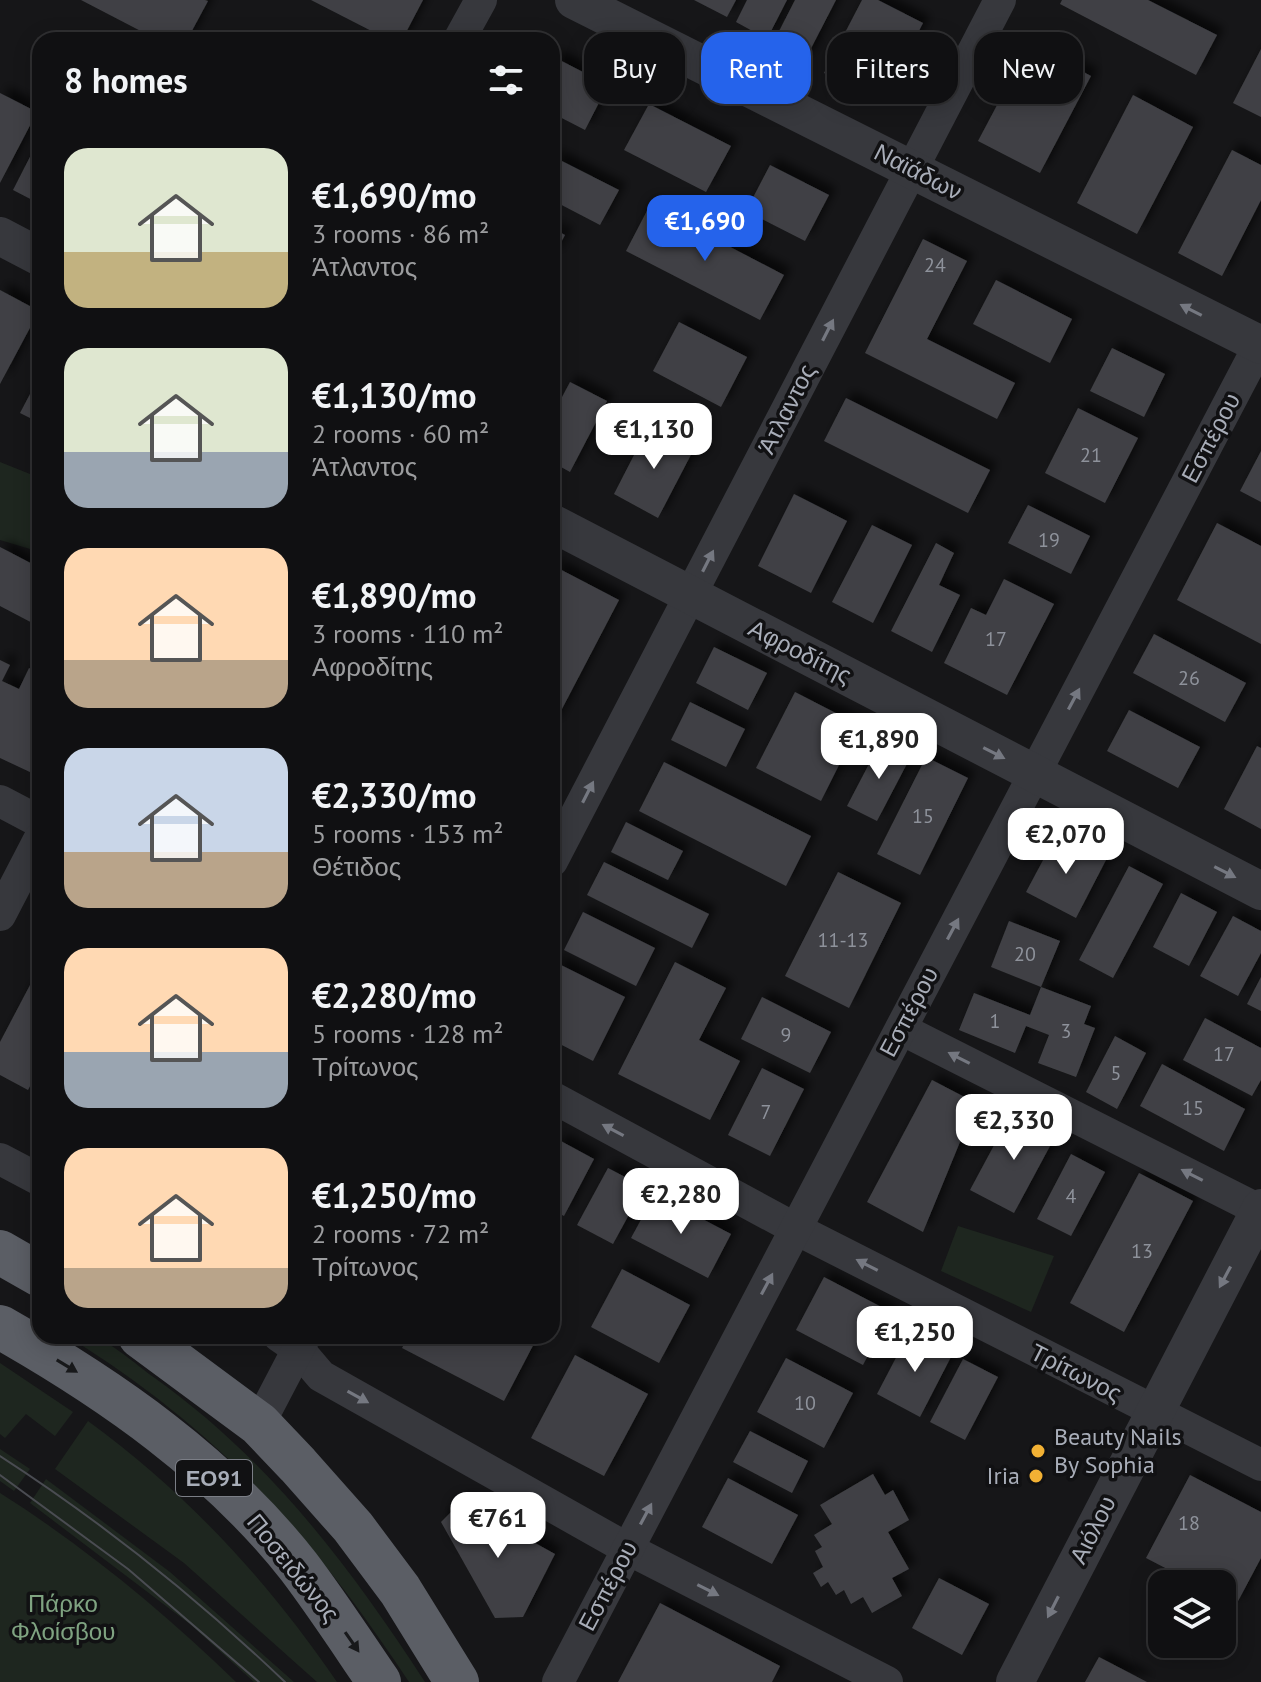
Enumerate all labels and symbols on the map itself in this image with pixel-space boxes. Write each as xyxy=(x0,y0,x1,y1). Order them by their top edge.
street label: Ναϊάδων xyxy=(869,136,967,207)
pin: €1,690 xyxy=(640,195,770,263)
house number: 24 xyxy=(924,252,946,278)
one-way arrow xyxy=(1180,303,1203,316)
one-way arrow xyxy=(821,319,835,342)
street label: Άτλαντος xyxy=(751,358,822,459)
street label: Εσπέρου xyxy=(1174,387,1247,488)
pin: €1,130 xyxy=(589,403,719,471)
house number: 21 xyxy=(1080,442,1102,468)
house number: 19 xyxy=(1038,527,1060,553)
one-way arrow xyxy=(701,550,715,572)
street label: Αφροδίτης xyxy=(743,612,857,691)
house number: 17 xyxy=(985,626,1007,652)
house number: 26 xyxy=(1178,665,1200,691)
one-way arrow xyxy=(1067,688,1080,711)
pin: €1,890 xyxy=(814,713,944,781)
one-way arrow xyxy=(982,746,1005,759)
one-way arrow xyxy=(581,780,595,803)
house number: 15 xyxy=(912,803,934,829)
pin: €2,070 xyxy=(1001,808,1131,876)
one-way arrow xyxy=(1213,866,1236,879)
one-way arrow xyxy=(946,918,959,941)
house number: 11-13 xyxy=(818,927,868,953)
house number: 20 xyxy=(1014,941,1036,967)
street label: Εσπέρου xyxy=(872,961,945,1062)
house number: 1 xyxy=(990,1008,1000,1034)
house number: 3 xyxy=(1061,1018,1071,1044)
house number: 9 xyxy=(781,1022,791,1048)
house number: 17 xyxy=(1213,1041,1235,1067)
one-way arrow xyxy=(948,1051,971,1065)
house number: 5 xyxy=(1111,1060,1121,1086)
pin: €2,330 xyxy=(949,1094,1079,1162)
house number: 15 xyxy=(1182,1095,1204,1121)
house number: 7 xyxy=(761,1099,771,1125)
one-way arrow xyxy=(601,1123,624,1137)
pin: €2,280 xyxy=(616,1168,746,1236)
one-way arrow xyxy=(1180,1169,1203,1182)
house number: 4 xyxy=(1066,1183,1077,1209)
house number: 13 xyxy=(1131,1238,1153,1264)
one-way arrow xyxy=(856,1259,878,1273)
one-way arrow xyxy=(1218,1266,1231,1289)
one-way arrow xyxy=(760,1272,773,1295)
pin: €1,250 xyxy=(850,1306,980,1374)
street label: Τρίτωνος xyxy=(1025,1336,1127,1409)
one-way arrow xyxy=(56,1359,78,1373)
one-way arrow xyxy=(347,1390,369,1404)
house number: 10 xyxy=(794,1390,816,1416)
place label: Beauty Nails By Sophia xyxy=(1054,1421,1182,1480)
marker: Beauty Nails By Sophia xyxy=(1029,1442,1047,1460)
road number: ΕΟ91 xyxy=(176,1460,252,1496)
place label: Iria xyxy=(987,1460,1020,1491)
marker: Iria xyxy=(1027,1467,1045,1485)
street label: Αιόλου xyxy=(1062,1491,1123,1569)
pin: €761 xyxy=(451,1492,545,1560)
one-way arrow xyxy=(640,1502,653,1525)
street label: Ποσειδώνος xyxy=(240,1507,347,1628)
house number: 18 xyxy=(1178,1510,1200,1536)
street label: Εσπέρου xyxy=(571,1535,644,1636)
one-way arrow xyxy=(697,1584,720,1597)
park label: Πάρκο Φλοίσβου xyxy=(11,1588,115,1647)
one-way arrow xyxy=(1047,1596,1060,1619)
one-way arrow xyxy=(344,1632,359,1653)

